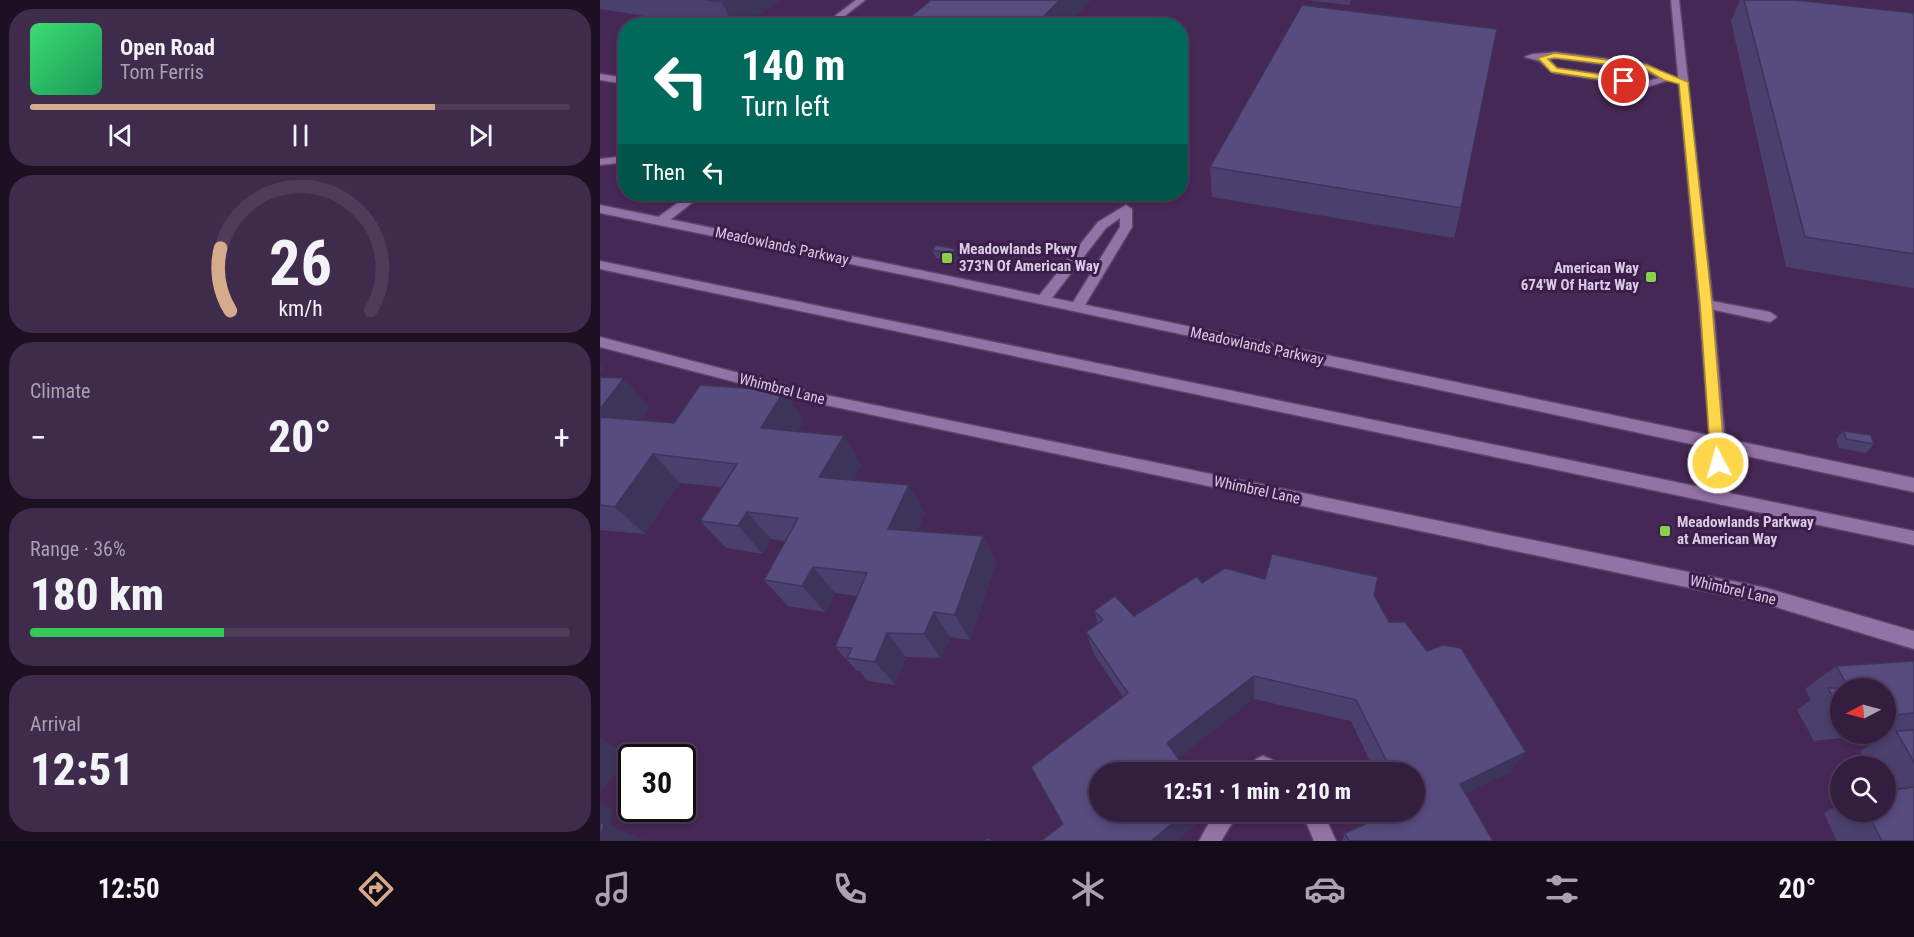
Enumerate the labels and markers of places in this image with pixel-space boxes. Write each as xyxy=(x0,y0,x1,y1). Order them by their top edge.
pin xyxy=(1598,55,1649,106)
place label: Meadowlands Pkwy 373'N Of American Way xyxy=(959,240,1100,275)
marker: Meadowlands Pkwy 373'N Of American Way xyxy=(940,251,954,265)
place label: American Way 674'W Of Hartz Way xyxy=(1521,259,1639,294)
marker: American Way 674'W Of Hartz Way xyxy=(1644,270,1658,284)
place label: Meadowlands Parkway at American Way xyxy=(1677,513,1814,548)
marker: Meadowlands Parkway at American Way xyxy=(1658,524,1672,538)

